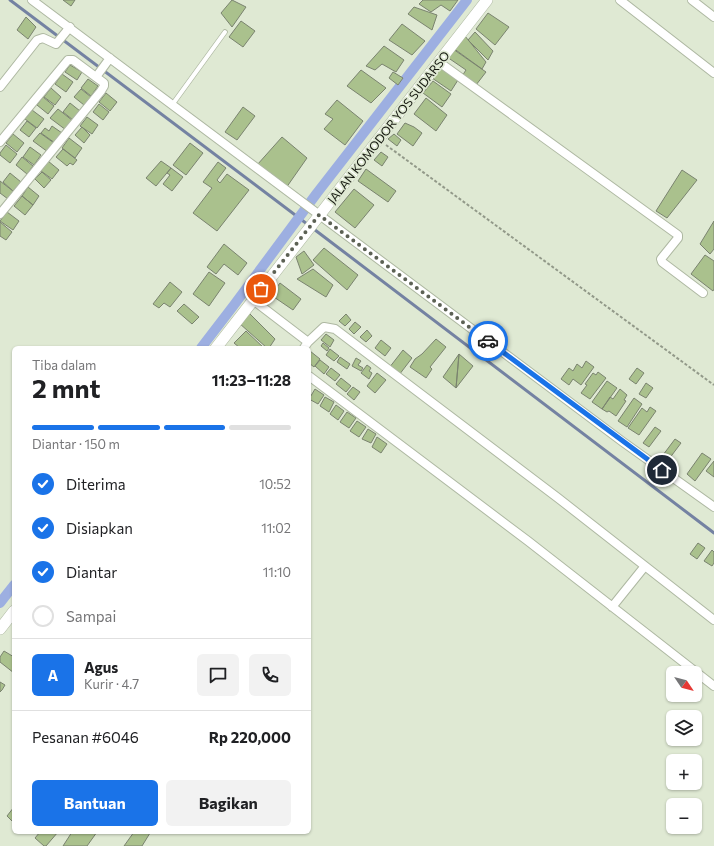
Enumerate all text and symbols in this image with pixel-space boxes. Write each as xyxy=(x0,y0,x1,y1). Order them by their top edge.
street label: JALAN KOMODOR YOS SUDARSO xyxy=(324,48,453,207)
pin xyxy=(244,272,278,306)
icon: bag xyxy=(250,278,272,300)
courier xyxy=(468,321,508,361)
icon: car xyxy=(477,330,499,352)
text: Tiba dalam xyxy=(32,357,96,373)
text: 11:23–11:28 xyxy=(212,371,291,389)
text: 2 mnt xyxy=(32,372,100,403)
text: Diantar · 150 m xyxy=(32,436,120,452)
pin xyxy=(645,453,679,487)
icon: home xyxy=(651,459,673,481)
icon: check xyxy=(32,473,54,495)
text: Diterima xyxy=(66,475,126,493)
text: 10:52 xyxy=(259,476,291,492)
icon: check xyxy=(32,517,54,539)
text: Disiapkan xyxy=(66,519,133,537)
text: 11:02 xyxy=(261,520,291,536)
icon: check xyxy=(32,561,54,583)
text: Diantar xyxy=(66,563,117,581)
text: 11:10 xyxy=(263,564,291,580)
text: Sampai xyxy=(66,607,116,625)
button: chat xyxy=(197,654,239,696)
button: phone xyxy=(249,654,291,696)
text: Agus xyxy=(84,658,118,676)
text: A xyxy=(48,666,58,684)
north arrow xyxy=(666,666,702,702)
map controls xyxy=(666,666,702,834)
text: Kurir · 4.7 xyxy=(84,676,139,692)
button: layers xyxy=(666,710,702,746)
text: Pesanan #6046 xyxy=(32,728,139,746)
text: Rp 220,000 xyxy=(209,728,291,746)
button: + xyxy=(666,754,702,790)
button: Bantuan xyxy=(32,780,158,826)
button: Bagikan xyxy=(166,780,291,826)
button: − xyxy=(666,798,702,834)

